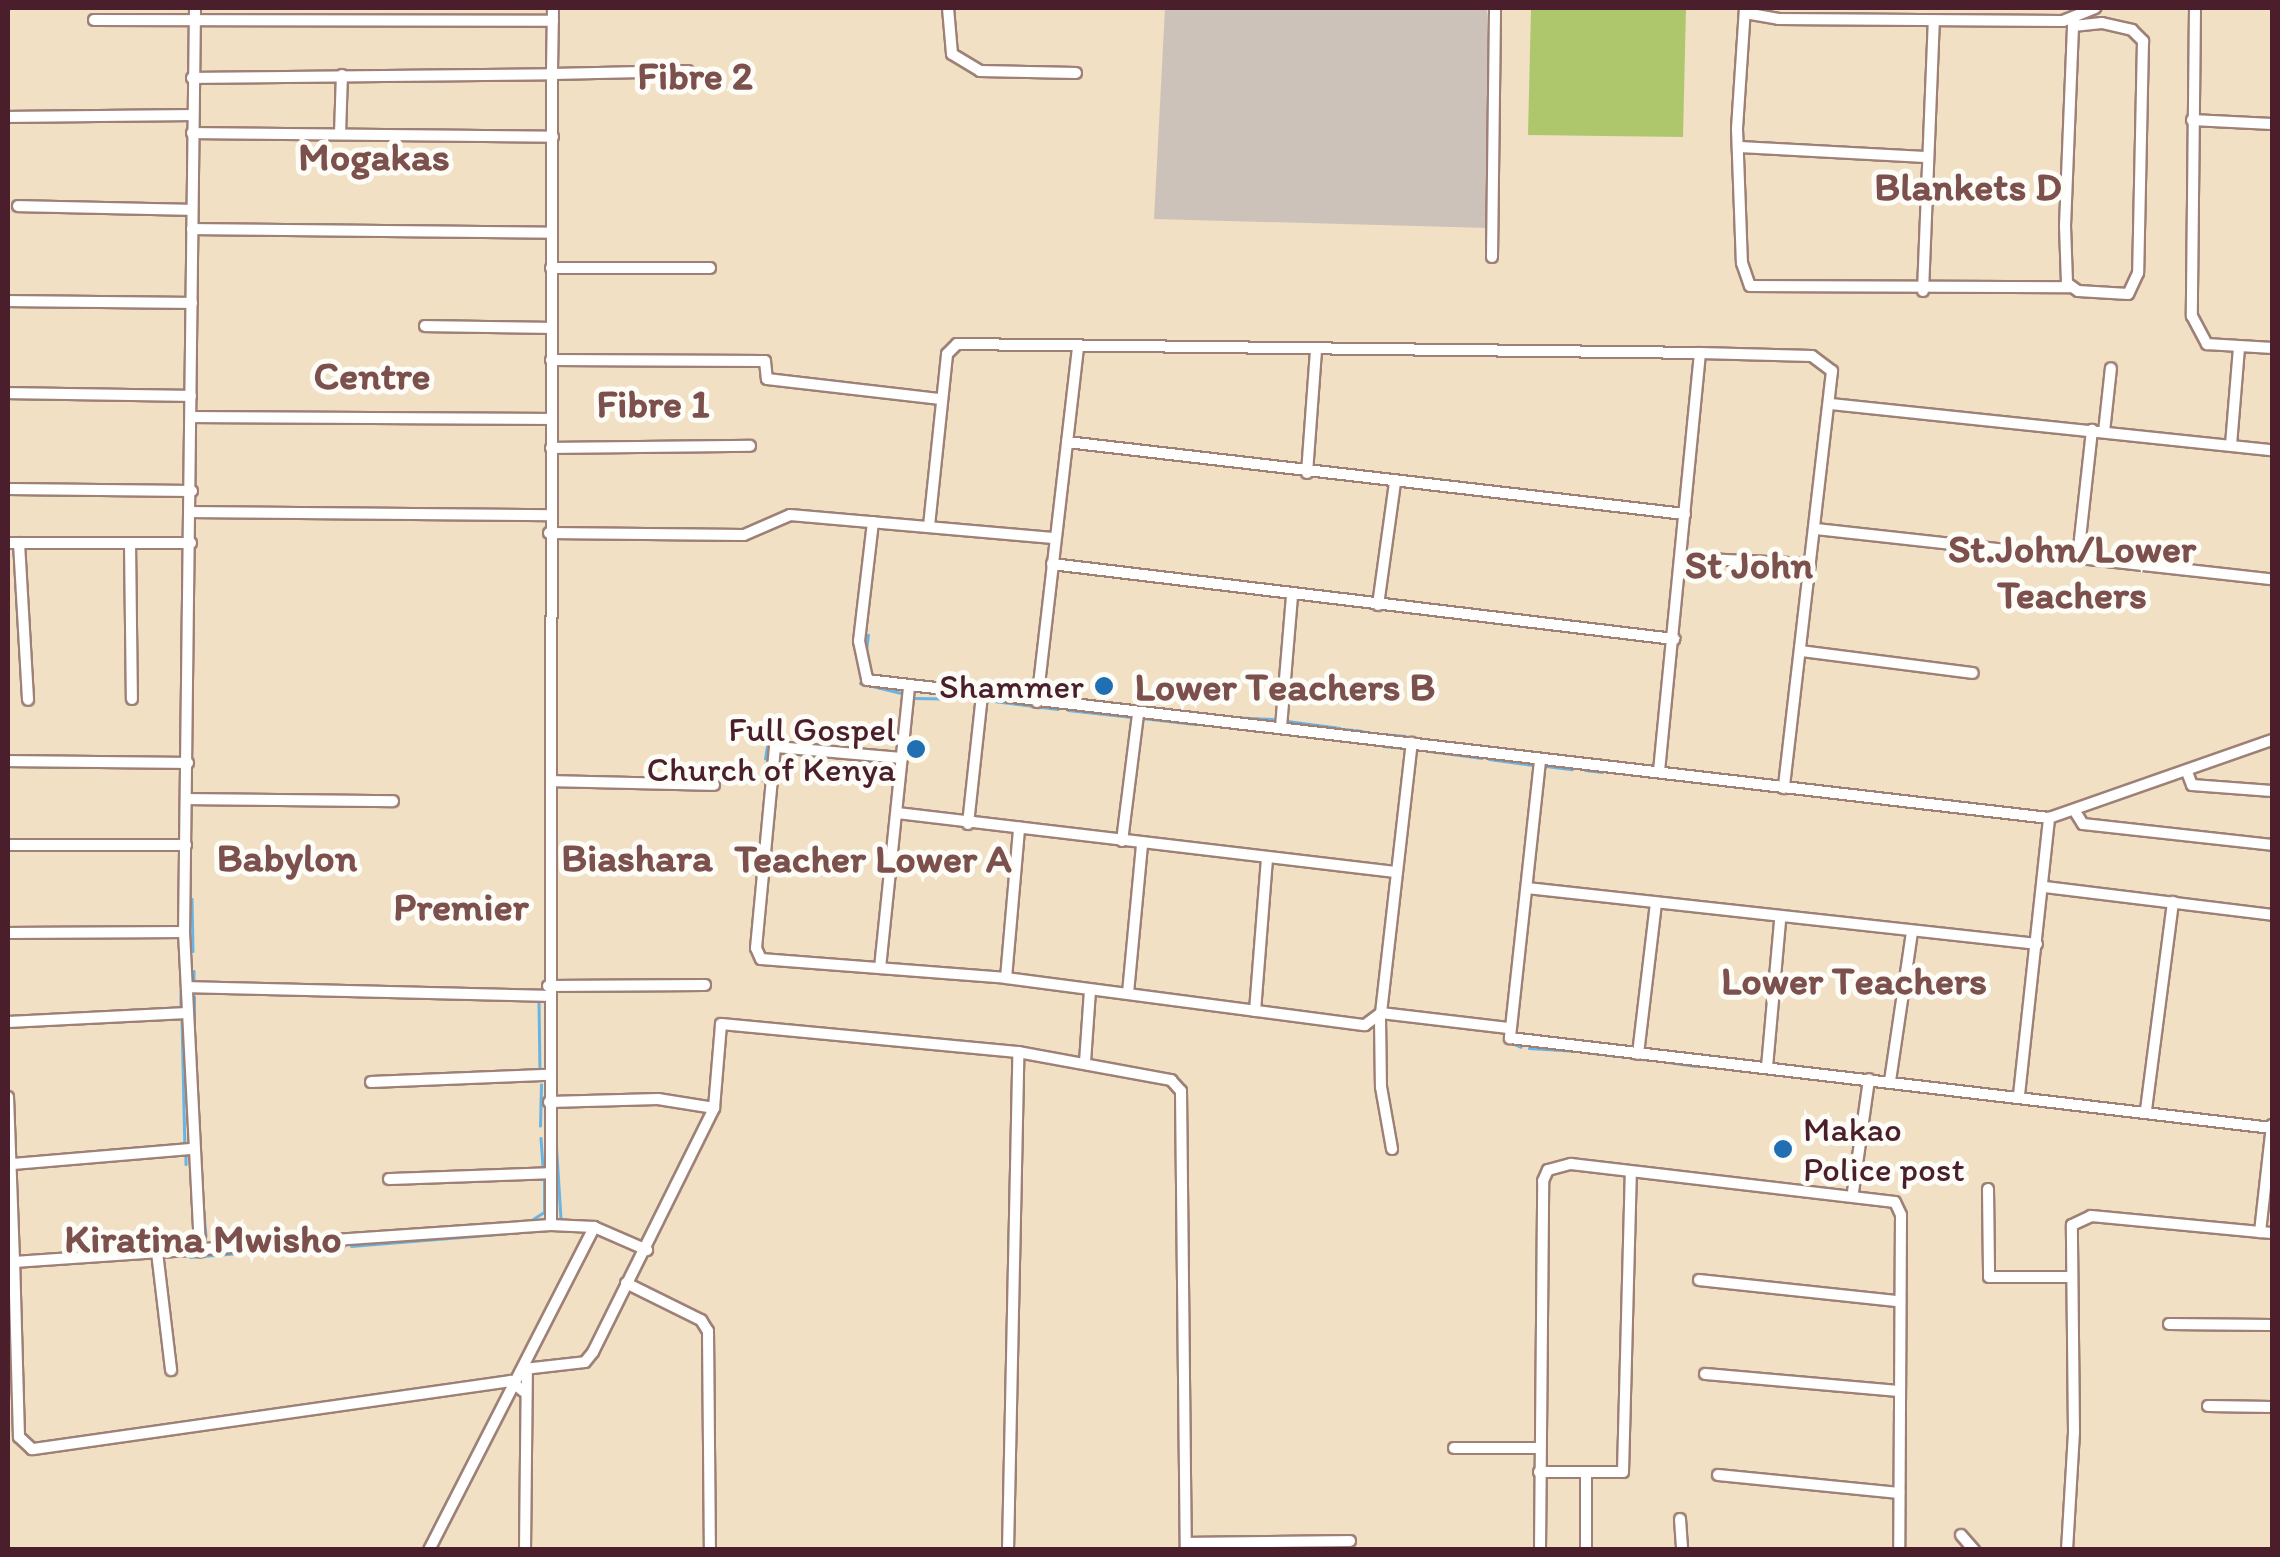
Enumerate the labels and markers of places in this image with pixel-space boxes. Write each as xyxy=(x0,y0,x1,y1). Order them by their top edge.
place label: Shammer xyxy=(939,665,1084,707)
marker: Shammer xyxy=(1093,675,1115,697)
place label: Full Gospel Church of Kenya xyxy=(648,708,896,790)
marker: Full Gospel Church of Kenya xyxy=(905,738,927,760)
place label: Makao Police post xyxy=(1803,1108,1965,1190)
marker: Makao Police post xyxy=(1772,1138,1794,1160)

